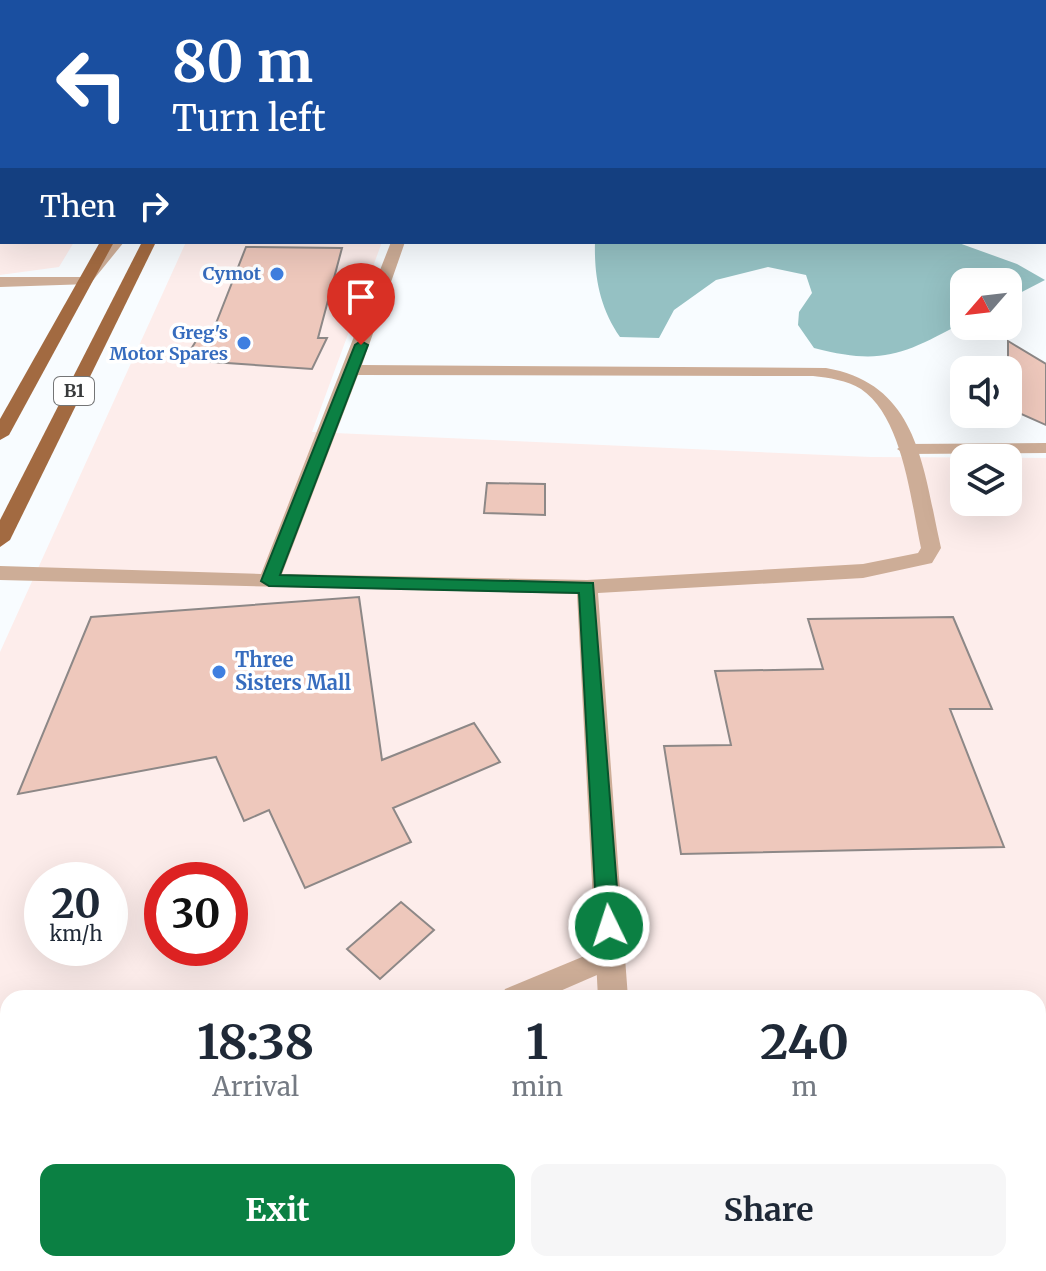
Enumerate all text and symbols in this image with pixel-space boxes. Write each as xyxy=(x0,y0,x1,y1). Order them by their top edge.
text: 80 m xyxy=(172,27,313,97)
icon: left xyxy=(40,32,144,136)
text: Turn left xyxy=(172,96,326,141)
icon: right xyxy=(132,184,176,228)
text: Then xyxy=(40,187,116,225)
place label: Cymot xyxy=(203,262,262,285)
pin xyxy=(327,263,395,345)
marker: Cymot xyxy=(268,265,286,283)
north arrow xyxy=(950,268,1022,340)
map controls xyxy=(950,268,1022,516)
icon: arrive xyxy=(339,275,383,319)
place label: Greg's Motor Spares xyxy=(110,321,228,365)
marker: Greg's Motor Spares xyxy=(235,334,253,352)
button: sound xyxy=(950,356,1022,428)
road number: B1 xyxy=(54,377,94,405)
button: layers xyxy=(950,444,1022,516)
place label: Three Sisters Mall xyxy=(235,647,352,695)
marker: Three Sisters Mall xyxy=(210,663,228,681)
speed limit sign: 30 xyxy=(144,862,248,966)
text: 20 xyxy=(51,879,101,929)
position arrow xyxy=(567,884,651,968)
text: km/h xyxy=(50,921,102,946)
text: 18:38 xyxy=(197,1012,314,1072)
text: 1 xyxy=(526,1012,548,1072)
text: 240 xyxy=(760,1012,849,1072)
text: Arrival xyxy=(212,1070,299,1103)
text: min xyxy=(511,1070,563,1103)
text: m xyxy=(792,1070,817,1103)
button: Exit xyxy=(40,1164,515,1256)
button: Share xyxy=(531,1164,1006,1256)

